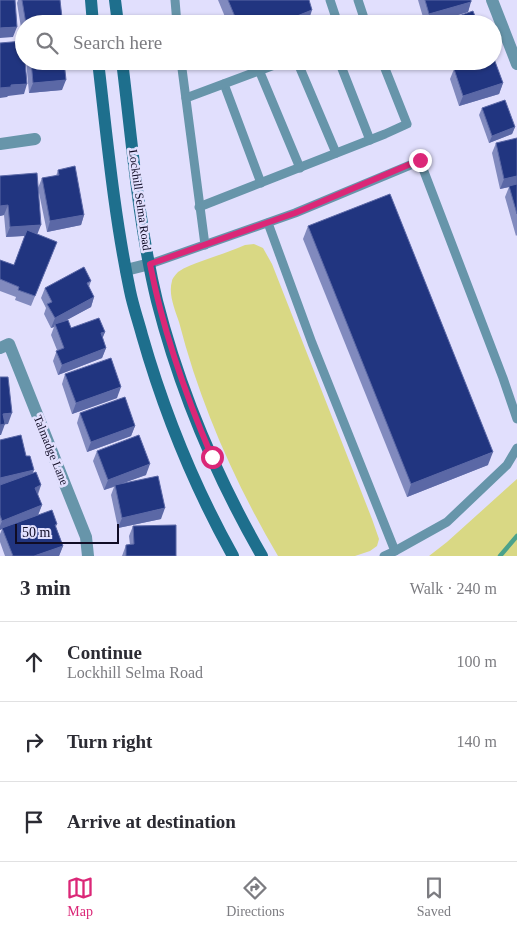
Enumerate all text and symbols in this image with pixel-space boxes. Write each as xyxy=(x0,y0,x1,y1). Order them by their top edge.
search box xyxy=(15,15,502,70)
icon: search xyxy=(33,29,61,57)
text: Search here xyxy=(73,32,162,53)
street label: Lockhill Selma Road xyxy=(126,149,154,251)
route end xyxy=(409,149,432,172)
street label: Talmadge Lane xyxy=(31,413,71,487)
route start xyxy=(201,446,224,469)
scale bar xyxy=(15,521,119,544)
text: 50 m xyxy=(22,525,50,540)
text: 3 min xyxy=(20,576,71,600)
text: Walk · 240 m xyxy=(410,580,497,597)
text: Continue xyxy=(67,642,142,663)
icon: ahead xyxy=(20,648,48,676)
text: 100 m xyxy=(457,653,497,670)
text: Lockhill Selma Road xyxy=(67,664,203,681)
icon: right xyxy=(20,728,48,756)
text: Turn right xyxy=(67,731,152,752)
text: 140 m xyxy=(457,733,497,750)
icon: arrive xyxy=(20,808,48,836)
text: Arrive at destination xyxy=(67,811,236,832)
tab: Map xyxy=(66,874,94,920)
tab: Directions xyxy=(226,874,285,920)
tab: Saved xyxy=(417,874,451,920)

